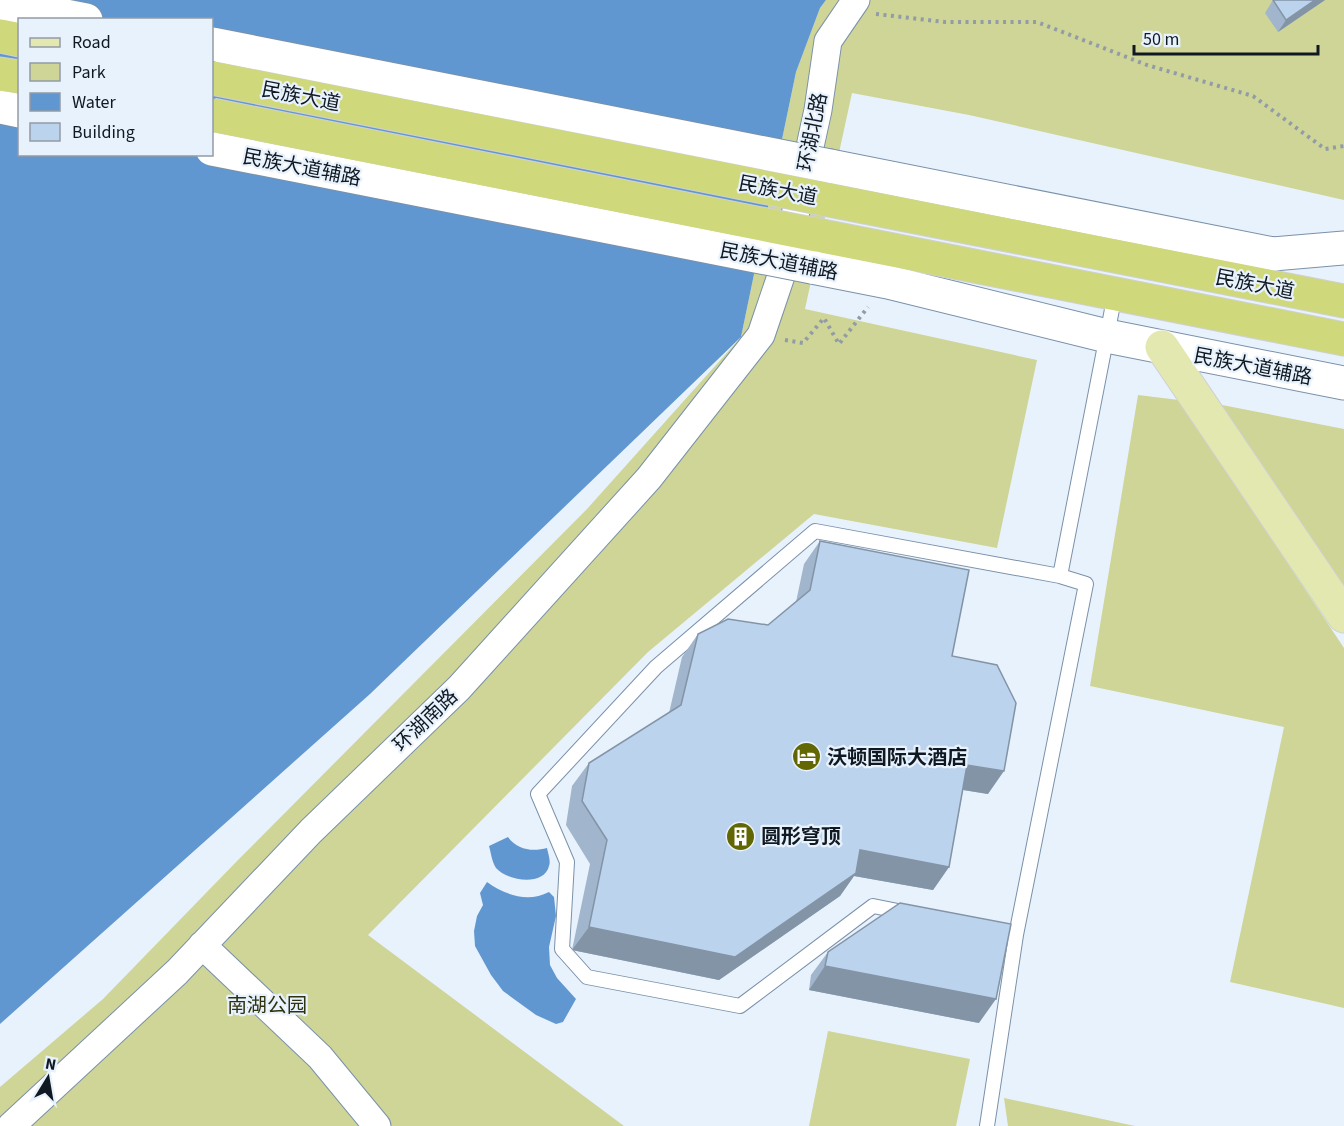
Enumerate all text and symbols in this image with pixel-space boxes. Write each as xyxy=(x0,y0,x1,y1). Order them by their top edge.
legend xyxy=(18,18,213,156)
scale bar xyxy=(1134,18,1318,56)
text: 50 m xyxy=(1143,27,1179,52)
text: Road xyxy=(72,30,111,55)
text: Park xyxy=(72,60,106,85)
street label: 民族大道 xyxy=(259,76,343,118)
text: Water xyxy=(72,90,116,115)
street label: 环湖北路 xyxy=(792,90,834,174)
text: Building xyxy=(72,120,135,145)
street label: 民族大道辅路 xyxy=(240,143,363,193)
street label: 民族大道 xyxy=(736,170,820,212)
street label: 民族大道辅路 xyxy=(717,237,840,287)
street label: 民族大道 xyxy=(1213,264,1297,306)
street label: 民族大道辅路 xyxy=(1191,342,1314,392)
street label: 环湖南路 xyxy=(387,683,464,759)
hotel icon: 沃顿国际大酒店 xyxy=(790,741,822,773)
place label: 沃顿国际大酒店 xyxy=(827,744,967,772)
building icon: 圆形穹顶 xyxy=(724,820,756,852)
place label: 圆形穹顶 xyxy=(761,823,841,851)
park label: 南湖公园 xyxy=(227,992,307,1020)
north arrow xyxy=(18,1048,78,1108)
text: N xyxy=(43,1052,58,1076)

